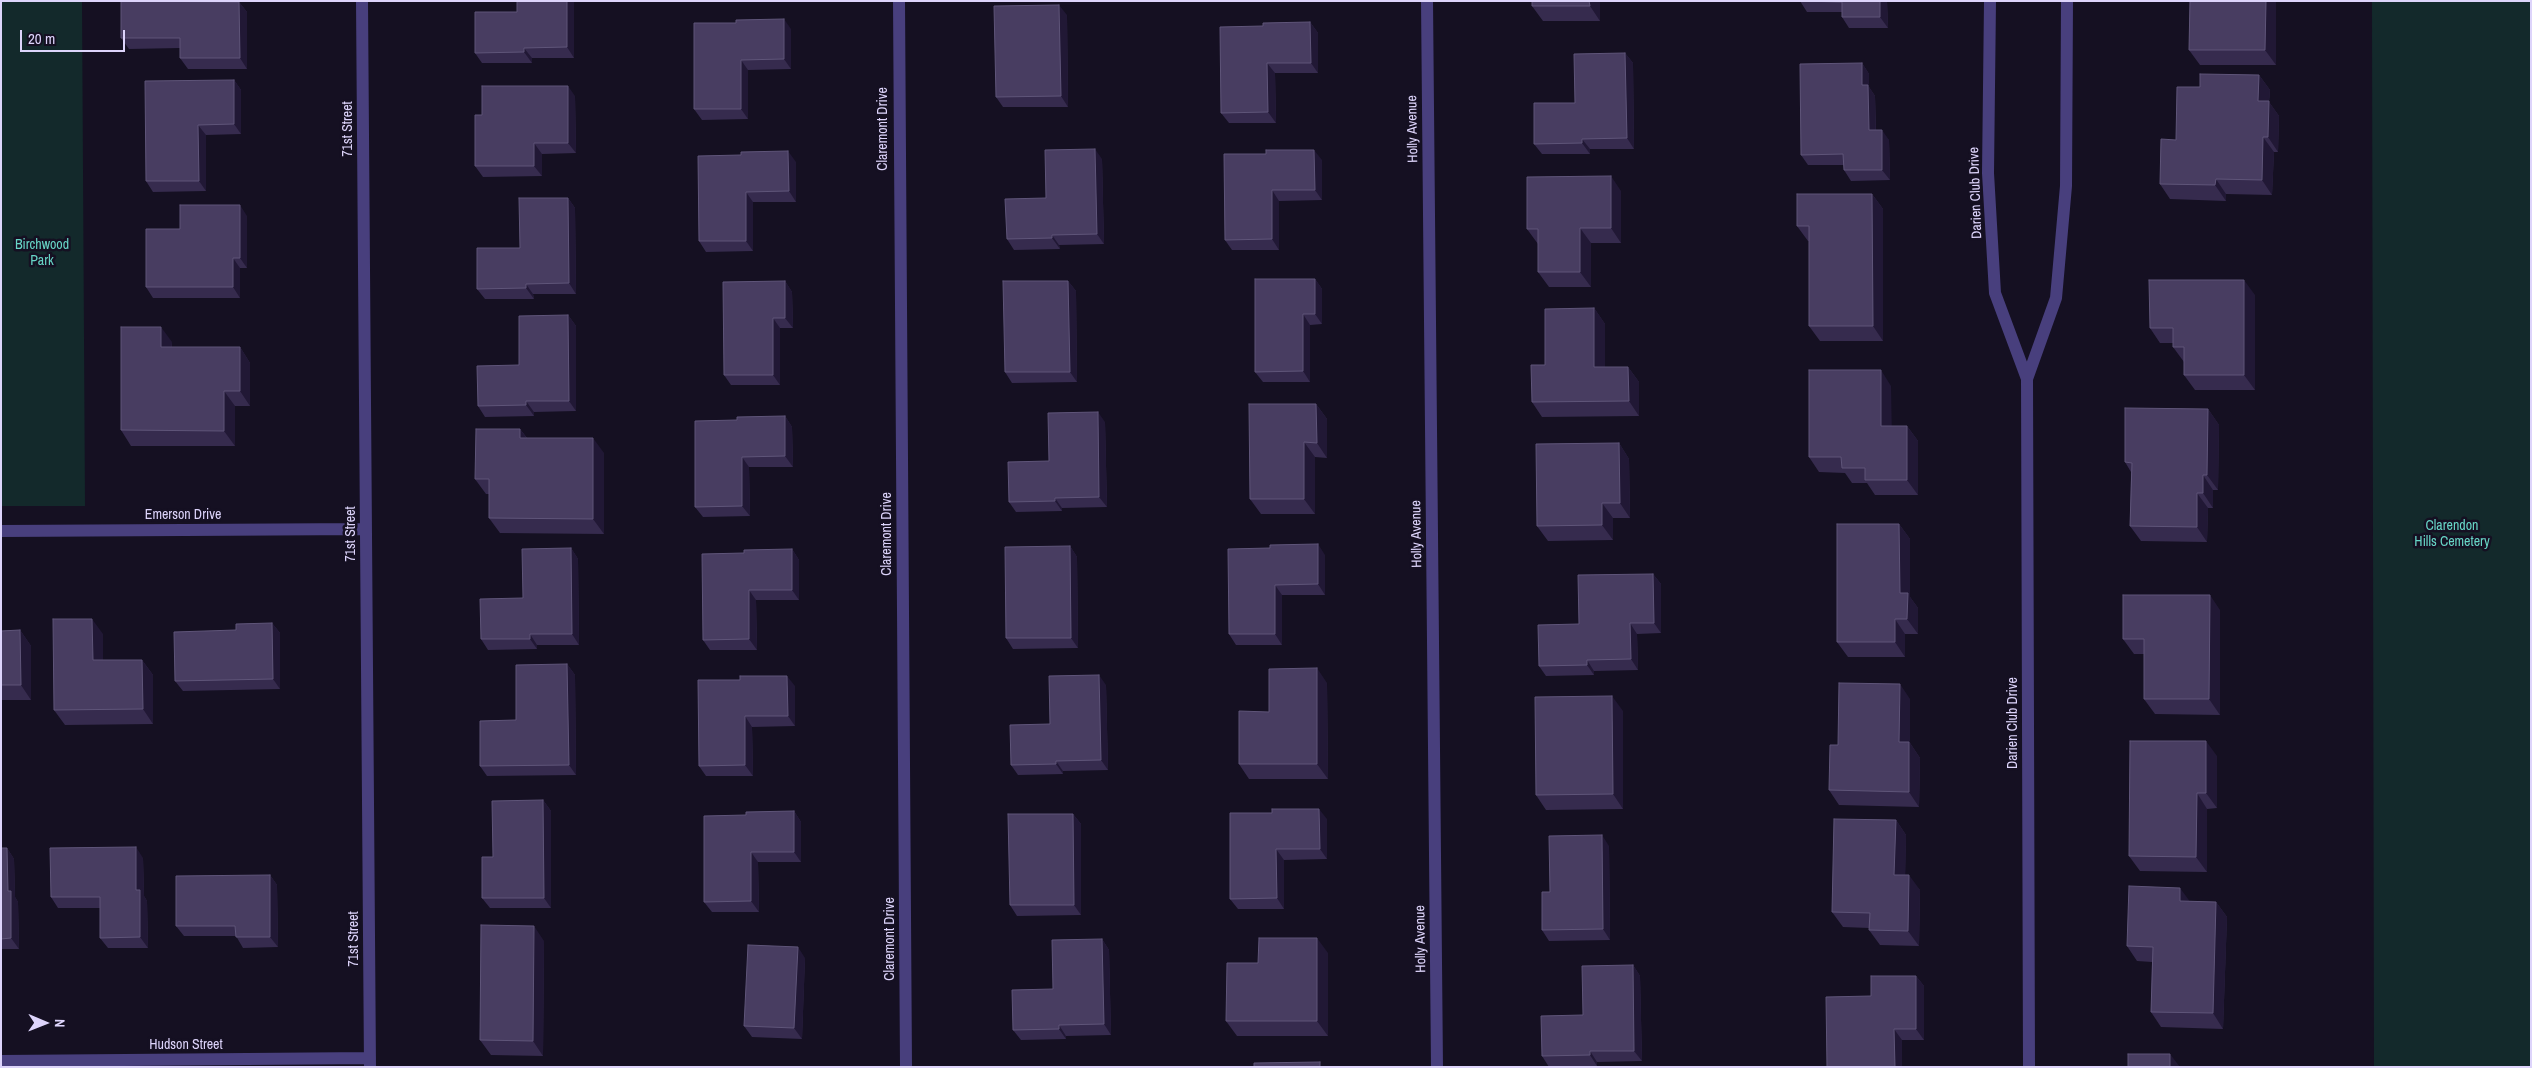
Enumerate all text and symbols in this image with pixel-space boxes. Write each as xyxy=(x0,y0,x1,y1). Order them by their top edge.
scale bar xyxy=(22,20,128,52)
text: 20 m xyxy=(28,28,55,49)
street label: Claremont Drive xyxy=(875,87,891,171)
street label: Holly Avenue xyxy=(1404,95,1422,163)
street label: 71st Street xyxy=(340,101,356,157)
street label: Darien Club Drive xyxy=(1966,147,1986,239)
park label: Birchwood Park xyxy=(15,237,69,270)
street label: Claremont Drive xyxy=(879,492,895,576)
street label: Holly Avenue xyxy=(1408,500,1426,568)
street label: 71st Street xyxy=(343,506,359,562)
street label: Emerson Drive xyxy=(145,507,221,523)
park label: Clarendon Hills Cemetery xyxy=(2414,518,2490,550)
street label: Darien Club Drive xyxy=(2005,677,2021,769)
street label: Claremont Drive xyxy=(882,897,898,981)
street label: Holly Avenue xyxy=(1412,905,1430,973)
street label: 71st Street xyxy=(346,911,362,967)
north arrow xyxy=(20,998,70,1048)
text: N xyxy=(51,1019,69,1028)
street label: Hudson Street xyxy=(149,1037,223,1053)

